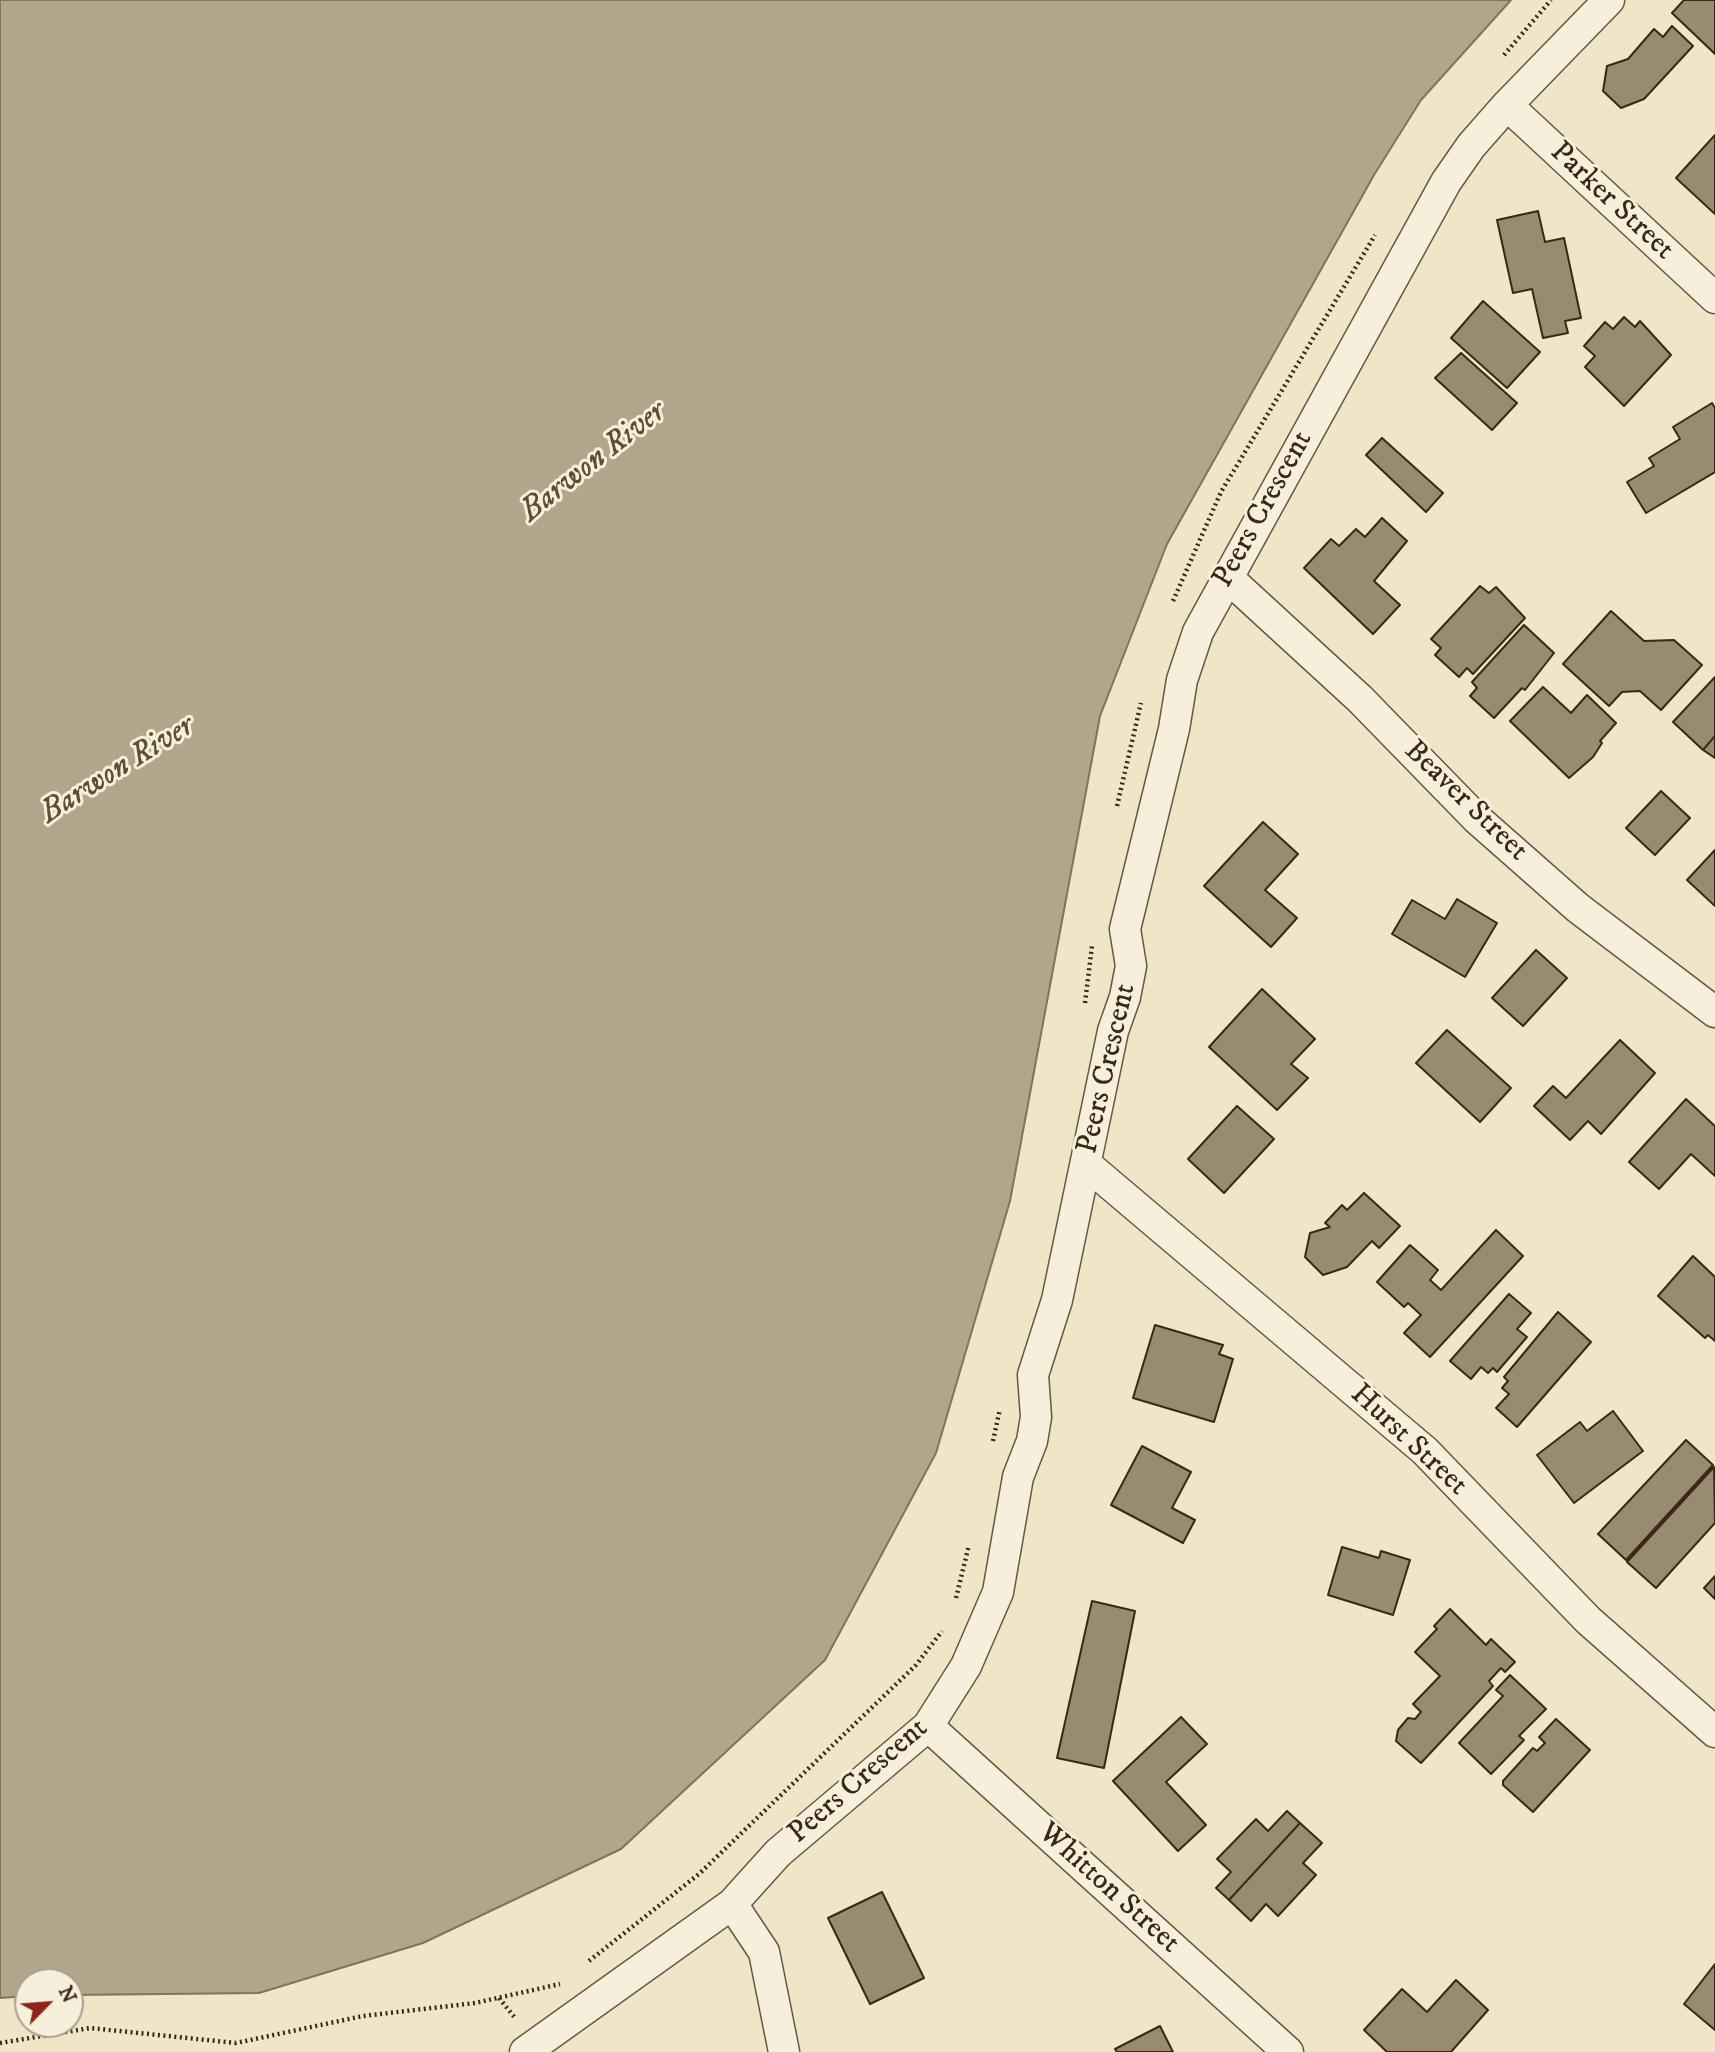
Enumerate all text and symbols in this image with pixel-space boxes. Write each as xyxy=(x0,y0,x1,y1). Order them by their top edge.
street label: Parker Street xyxy=(1541,135,1681,269)
water label: Barwon River xyxy=(514,394,674,532)
street label: Peers Crescent xyxy=(1206,425,1322,595)
water label: Barwon River xyxy=(34,709,202,833)
street label: Beaver Street xyxy=(1396,734,1534,870)
street label: Peers Crescent xyxy=(1071,981,1145,1157)
street label: Hurst Street xyxy=(1342,1378,1474,1504)
street label: Peers Crescent xyxy=(782,1712,936,1852)
street label: Whitton Street xyxy=(1030,1816,1186,1962)
north arrow xyxy=(14,1968,84,2038)
text: N xyxy=(53,1983,80,2007)

